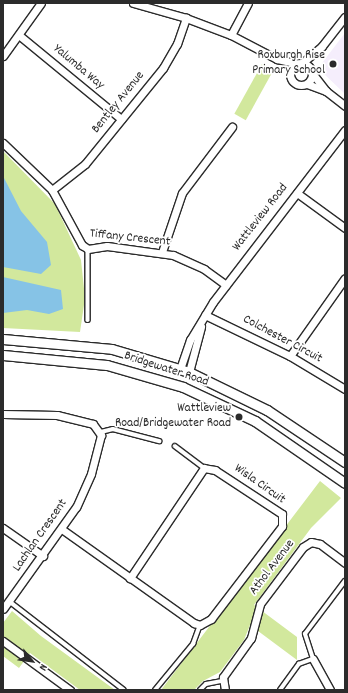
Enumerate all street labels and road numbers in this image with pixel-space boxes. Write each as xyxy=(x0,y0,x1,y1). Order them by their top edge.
street label: Yalumba Way xyxy=(49,42,107,94)
street label: Bentley Avenue xyxy=(89,69,149,137)
street label: Wattleview Road xyxy=(230,181,292,255)
street label: Tiffany Crescent xyxy=(89,227,171,251)
street label: Colchester Circuit xyxy=(240,313,324,367)
street label: Bridgewater Road xyxy=(122,349,210,391)
street label: Wisla Circuit xyxy=(230,462,288,508)
street label: Lachlan Crescent xyxy=(10,497,72,575)
street label: Athol Avenue xyxy=(247,537,299,599)

